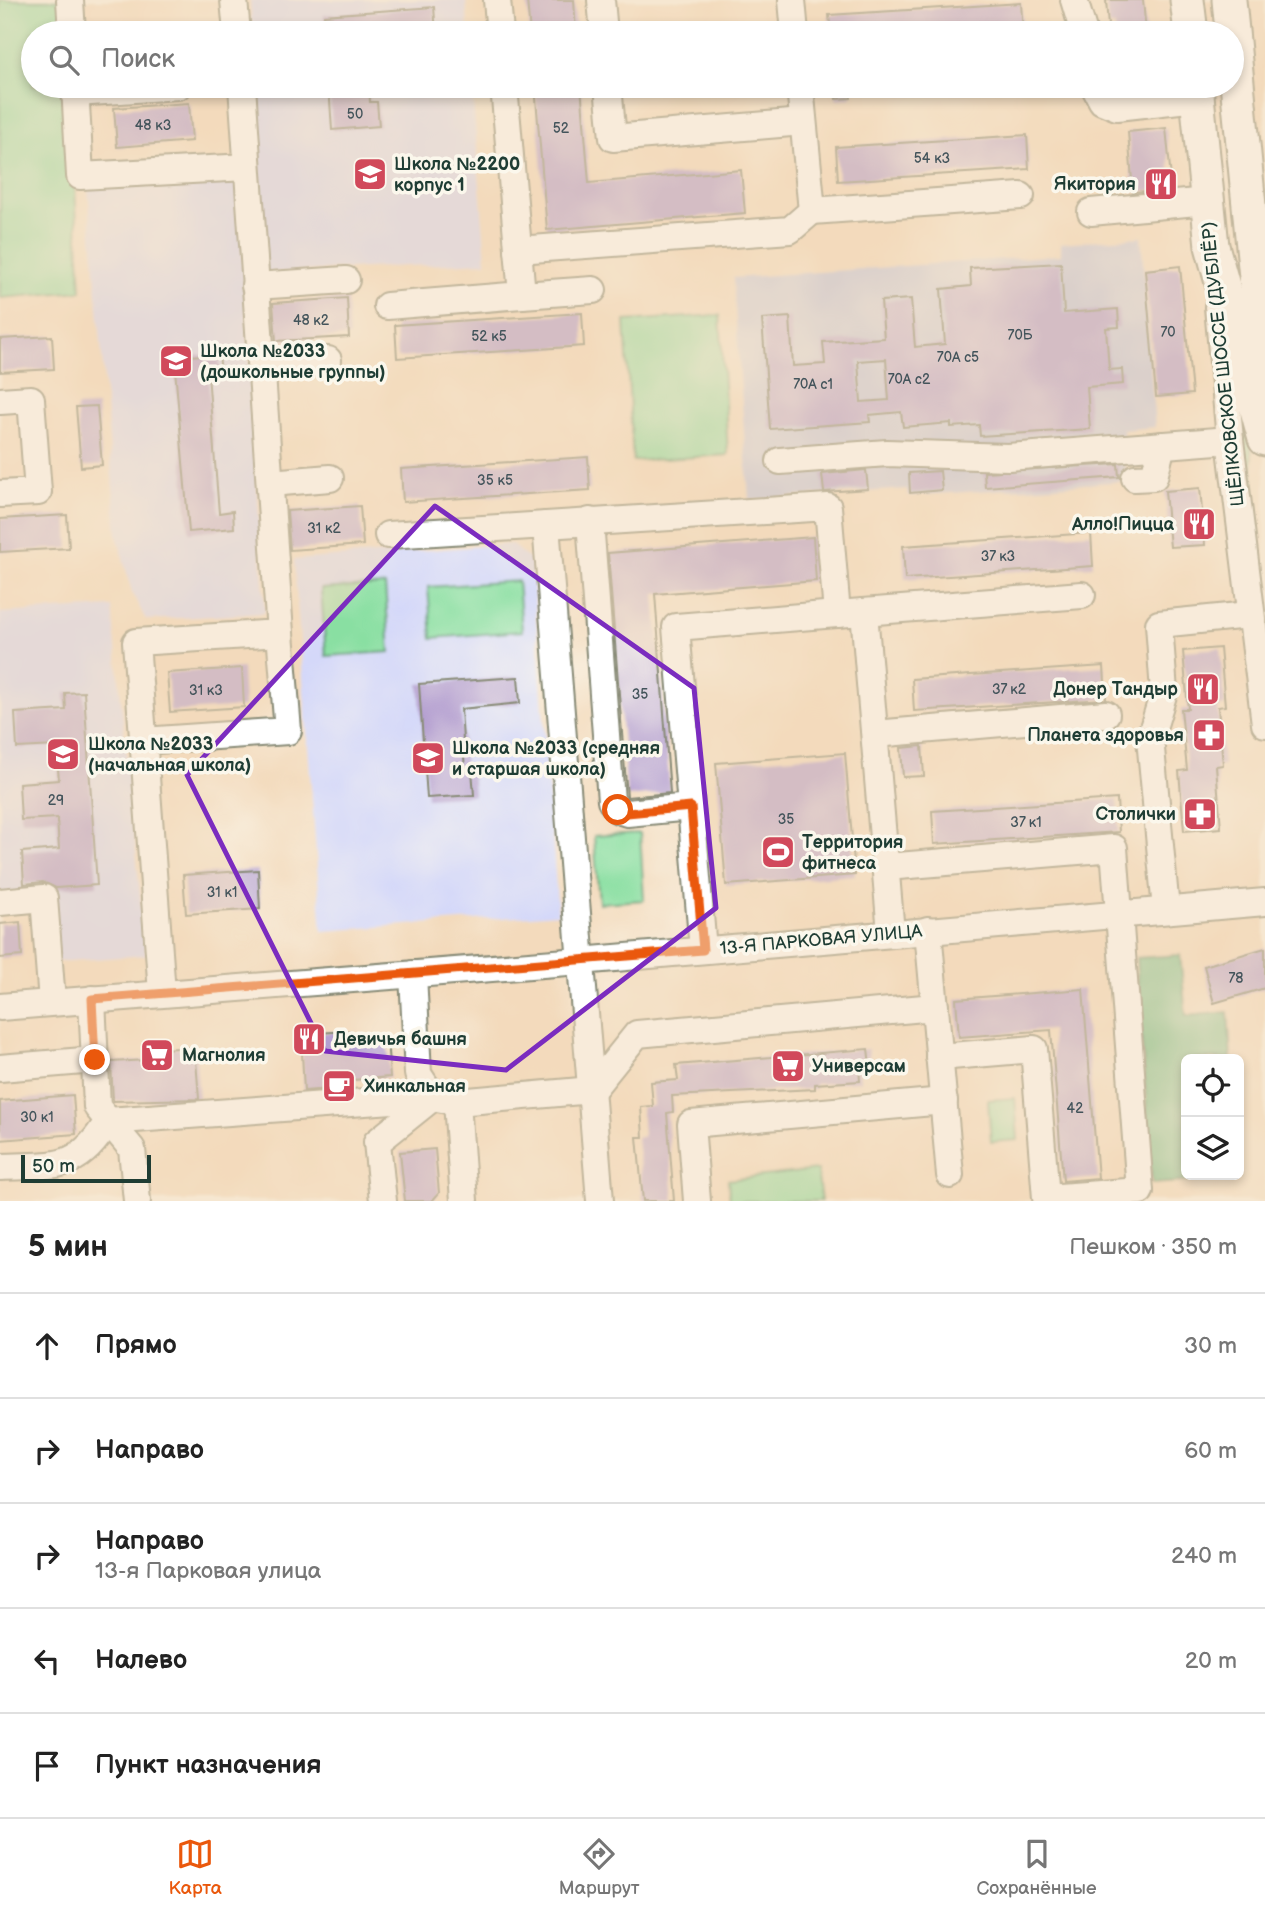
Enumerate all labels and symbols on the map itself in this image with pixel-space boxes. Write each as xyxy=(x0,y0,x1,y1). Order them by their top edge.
house number: 50 xyxy=(347,106,363,123)
house number: 48 к3 xyxy=(135,117,171,134)
house number: 52 xyxy=(553,120,570,137)
house number: 54 к3 xyxy=(914,150,950,167)
place label: Школа №2200 корпус 1 xyxy=(394,154,520,196)
school or university icon: Школа №2200 корпус 1 xyxy=(351,155,389,193)
restaurant icon: Якитория xyxy=(1142,165,1180,203)
place label: Якитория xyxy=(1054,174,1136,195)
street label: ЩЁЛКОВСКОЕ ШОССЕ (ДУБЛЁР) xyxy=(1197,221,1248,508)
house number: 48 к2 xyxy=(293,312,330,329)
house number: 70 xyxy=(1160,324,1176,341)
house number: 70Б xyxy=(1008,327,1033,344)
house number: 52 к5 xyxy=(471,328,507,345)
place label: Школа №2033 (дошкольные группы) xyxy=(200,341,386,383)
school or university icon: Школа №2033 (дошкольные группы) xyxy=(157,342,195,380)
house number: 70А с5 xyxy=(937,349,979,366)
house number: 70А с2 xyxy=(888,371,931,388)
house number: 70А с1 xyxy=(793,376,833,393)
house number: 35 к5 xyxy=(477,472,513,489)
restaurant icon: Алло!Пицца xyxy=(1180,505,1218,543)
place label: Алло!Пицца xyxy=(1071,514,1175,535)
house number: 31 к2 xyxy=(307,520,341,537)
house number: 37 к3 xyxy=(981,548,1015,565)
restaurant icon: Донер Тандыр xyxy=(1184,670,1222,708)
place label: Донер Тандыр xyxy=(1053,679,1178,700)
house number: 37 к2 xyxy=(992,681,1027,698)
house number: 31 к3 xyxy=(189,682,223,699)
house number: 35 xyxy=(632,686,648,703)
pharmacy icon: Планета здоровья xyxy=(1190,716,1228,754)
place label: Планета здоровья xyxy=(1027,725,1184,746)
place label: Школа №2033 (начальная школа) xyxy=(88,734,251,776)
school or university icon: Школа №2033 (начальная школа) xyxy=(44,735,82,773)
place label: Школа №2033 (средняя и старшая школа) xyxy=(452,738,660,780)
school or university icon: Школа №2033 (средняя и старшая школа) xyxy=(409,739,447,777)
house number: 29 xyxy=(48,792,64,809)
route start xyxy=(602,794,633,825)
pharmacy icon: Столички xyxy=(1181,795,1219,833)
place label: Столички xyxy=(1095,804,1176,825)
house number: 35 xyxy=(778,811,794,828)
house number: 37 к1 xyxy=(1010,814,1042,831)
place label: Территория фитнеса xyxy=(802,832,903,874)
sports icon: Территория фитнеса xyxy=(759,833,797,871)
house number: 31 к1 xyxy=(207,884,237,901)
street label: 13-Я ПАРКОВАЯ УЛИЦА xyxy=(719,921,923,959)
house number: 78 xyxy=(1228,970,1244,987)
restaurant icon: Девичья башня xyxy=(290,1020,328,1058)
place label: Девичья башня xyxy=(334,1029,467,1050)
supermarket icon: Магнолия xyxy=(138,1036,176,1074)
route end xyxy=(79,1044,110,1075)
place label: Магнолия xyxy=(182,1045,266,1066)
supermarket icon: Универсам xyxy=(769,1047,807,1085)
place label: Универсам xyxy=(812,1056,906,1077)
cafe icon: Хинкальная xyxy=(320,1067,358,1105)
place label: Хинкальная xyxy=(363,1076,466,1097)
house number: 42 xyxy=(1067,1100,1084,1117)
house number: 30 к1 xyxy=(20,1109,54,1126)
scale bar xyxy=(21,1152,150,1184)

